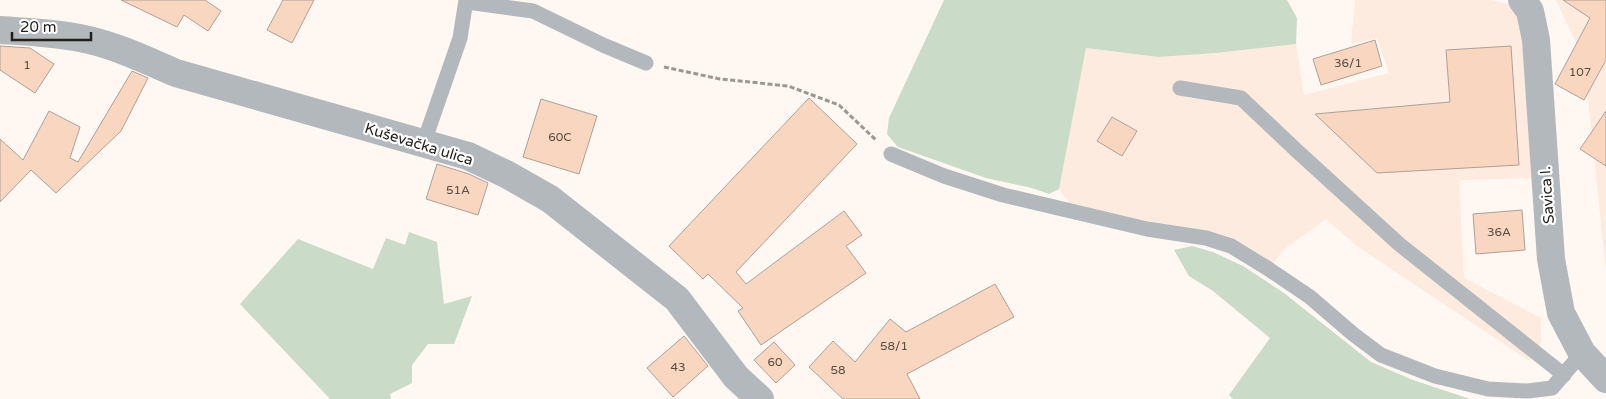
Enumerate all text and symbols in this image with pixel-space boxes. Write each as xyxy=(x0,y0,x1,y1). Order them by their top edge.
scale bar xyxy=(12,10,91,42)
text: 20 m xyxy=(20,18,57,36)
house number: 36/1 xyxy=(1334,56,1362,70)
house number: 1 xyxy=(23,58,31,72)
house number: 107 xyxy=(1569,65,1591,79)
street label: Kuševačka ulica xyxy=(363,119,475,169)
house number: 60C xyxy=(548,130,572,144)
street label: Savica I. xyxy=(1536,166,1558,224)
house number: 51A xyxy=(446,183,470,197)
house number: 36A xyxy=(1487,225,1511,239)
house number: 58/1 xyxy=(880,339,908,353)
house number: 60 xyxy=(767,355,783,369)
house number: 43 xyxy=(670,360,686,374)
house number: 58 xyxy=(830,363,846,377)

